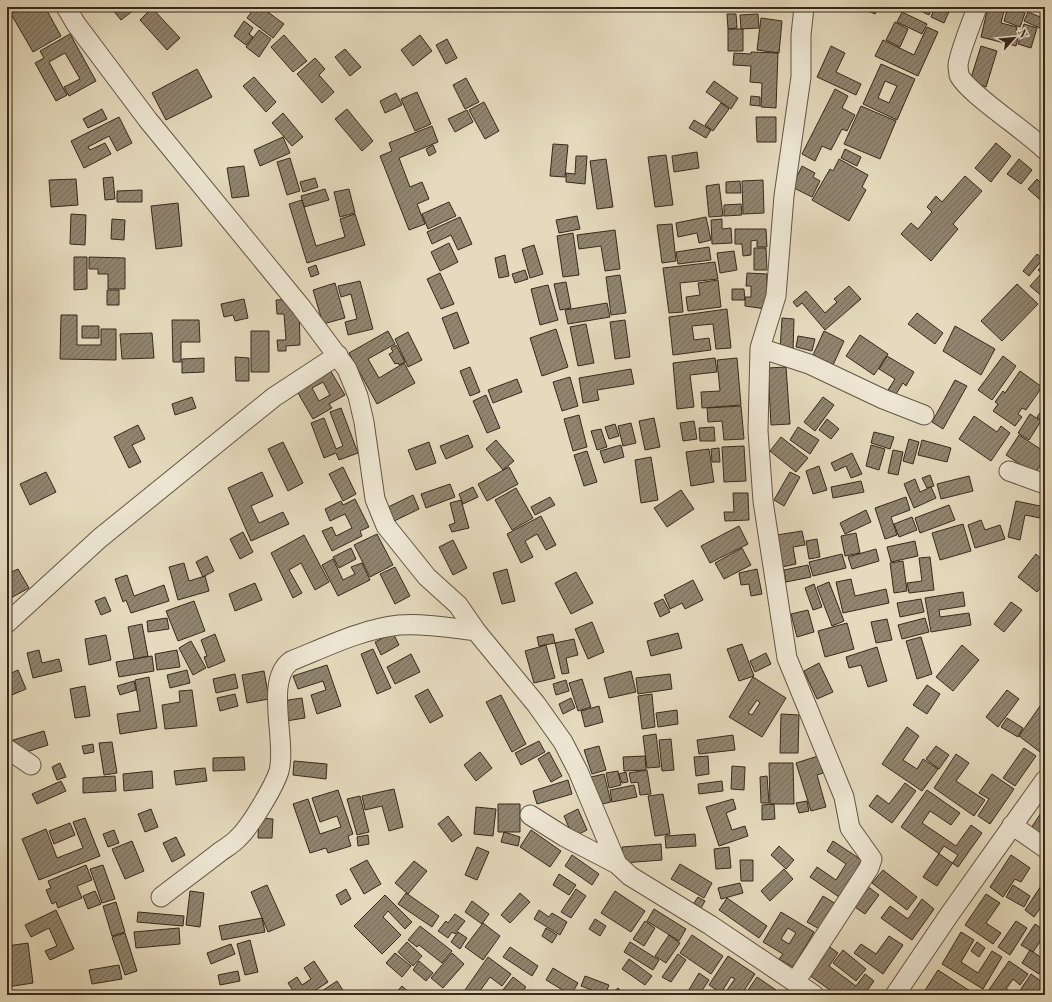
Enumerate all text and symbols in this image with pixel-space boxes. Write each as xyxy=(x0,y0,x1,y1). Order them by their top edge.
north arrow xyxy=(994,18,1034,58)
text: N xyxy=(1015,28,1029,41)

